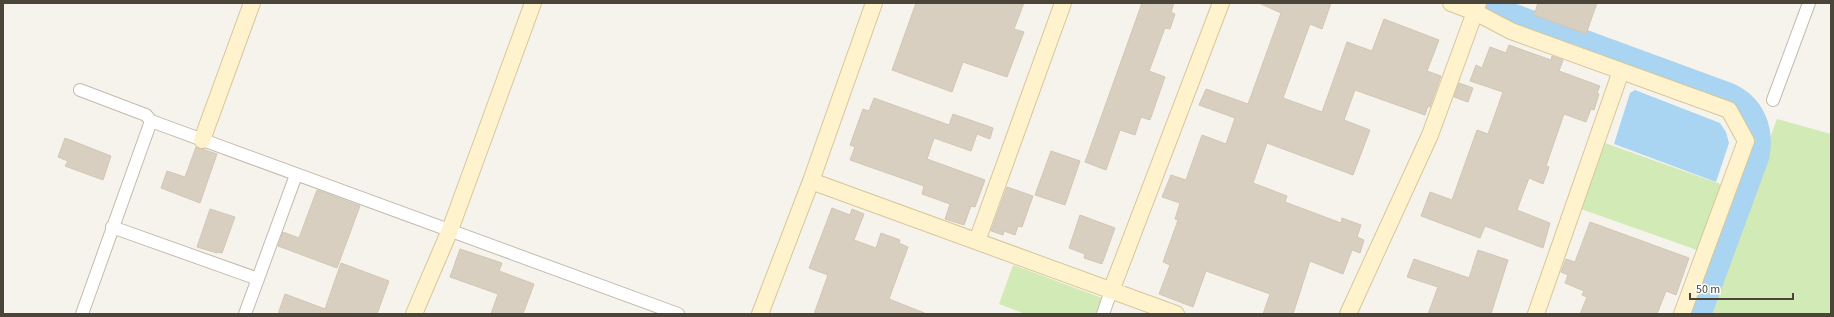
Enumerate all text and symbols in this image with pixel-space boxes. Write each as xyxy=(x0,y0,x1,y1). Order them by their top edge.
scale bar xyxy=(1690,275,1793,301)
text: 50 m xyxy=(1696,281,1720,298)

